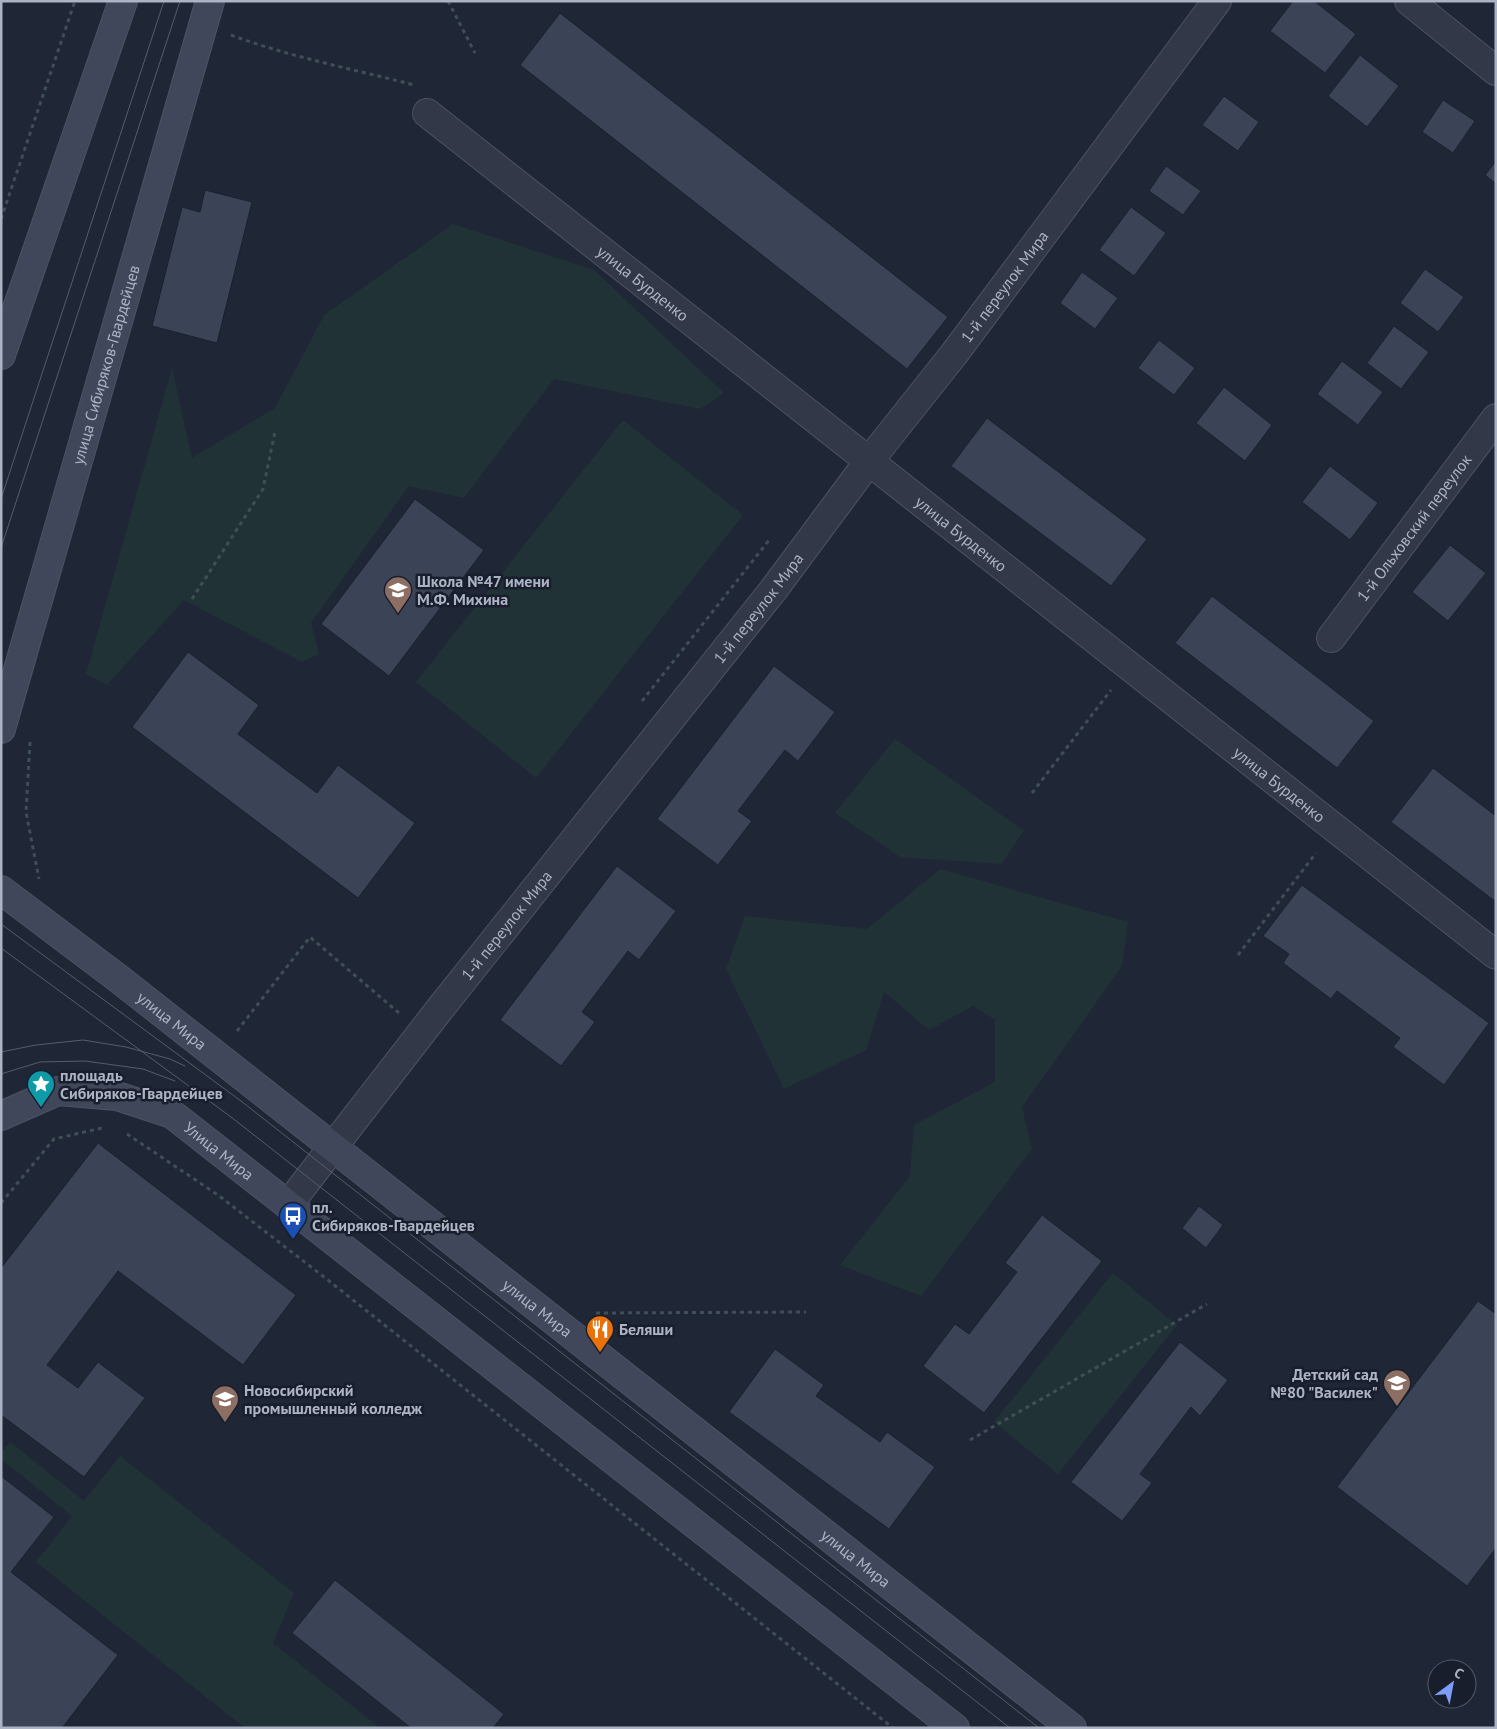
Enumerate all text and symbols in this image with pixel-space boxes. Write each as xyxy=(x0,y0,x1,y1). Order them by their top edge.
street label: 1-й переулок Мира xyxy=(956,226,1053,346)
street label: улица Бурденко xyxy=(593,241,693,325)
street label: улица Сибиряков-Гвардейцев xyxy=(67,263,144,467)
street label: 1-й Ольховский переулок xyxy=(1352,450,1476,605)
street label: улица Бурденко xyxy=(911,491,1011,576)
street label: 1-й переулок Мира xyxy=(709,549,807,667)
place label: Школа №47 имени М.Ф. Михина xyxy=(417,571,550,609)
school or university icon: Школа №47 имени М.Ф. Михина xyxy=(383,575,413,614)
street label: улица Бурденко xyxy=(1229,742,1329,827)
street label: 1-й переулок Мира xyxy=(457,866,556,984)
street label: улица Мира xyxy=(133,987,211,1054)
place label: площадь Сибиряков-Гвардейцев xyxy=(60,1065,223,1103)
place icon: площадь Сибиряков-Гвардейцев xyxy=(26,1069,56,1108)
street label: Улица Мира xyxy=(180,1117,258,1184)
place label: пл. Сибиряков-Гвардейцев xyxy=(312,1197,475,1235)
bus stop icon: пл. Сибиряков-Гвардейцев xyxy=(278,1201,308,1240)
street label: улица Мира xyxy=(499,1274,576,1341)
restaurant icon: Беляши xyxy=(585,1314,615,1353)
place label: Беляши xyxy=(619,1319,673,1339)
place label: Детский сад №80 "Василек" xyxy=(1271,1364,1378,1402)
school or university icon: Детский сад №80 "Василек" xyxy=(1382,1368,1412,1407)
place label: Новосибирский промышленный колледж xyxy=(244,1380,423,1418)
school or university icon: Новосибирский промышленный колледж xyxy=(210,1384,240,1423)
street label: улица Мира xyxy=(817,1525,895,1592)
north arrow xyxy=(1427,1659,1477,1709)
text: С xyxy=(1451,1663,1467,1683)

